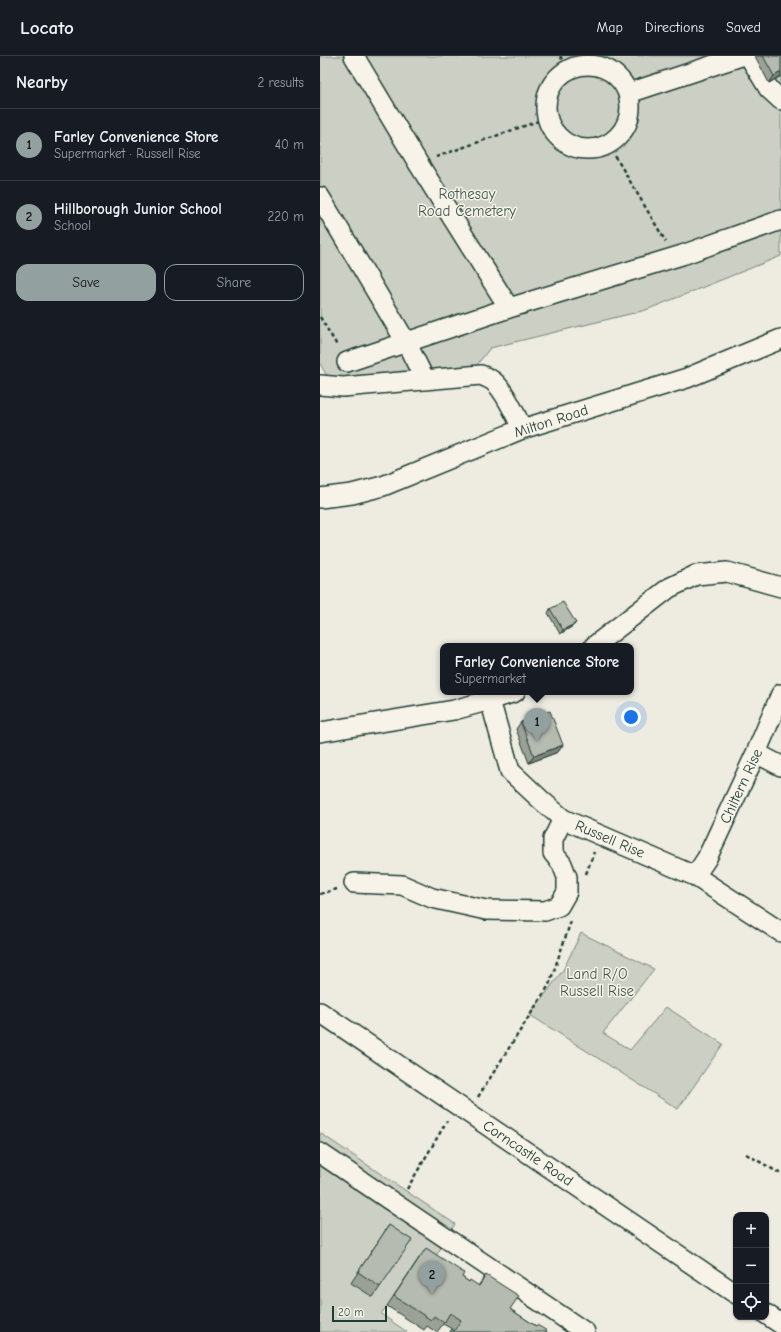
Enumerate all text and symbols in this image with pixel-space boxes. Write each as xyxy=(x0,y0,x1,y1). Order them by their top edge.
text: Locato xyxy=(20,17,74,39)
text: Map xyxy=(596,19,623,36)
text: Directions xyxy=(645,19,704,36)
text: Saved xyxy=(726,19,761,36)
text: Nearby xyxy=(16,73,67,92)
text: 2 results xyxy=(257,75,304,90)
text: Farley Convenience Store xyxy=(54,128,218,146)
text: 1 xyxy=(26,137,32,152)
text: 40 m xyxy=(275,137,304,152)
text: Supermarket · Russell Rise xyxy=(54,146,201,161)
park label: Rothesay Road Cemetery xyxy=(418,185,516,220)
text: Hillborough Junior School xyxy=(54,200,222,218)
text: 2 xyxy=(26,209,32,224)
text: 220 m xyxy=(267,209,304,224)
text: School xyxy=(54,218,91,233)
button: Save xyxy=(16,264,156,301)
button: Share xyxy=(164,264,304,301)
street label: Milton Road xyxy=(512,401,590,441)
popup xyxy=(440,643,634,695)
text: Farley Convenience Store xyxy=(455,653,619,671)
text: Supermarket xyxy=(455,671,526,686)
your location xyxy=(621,707,641,727)
pin: 1 xyxy=(524,708,550,741)
street label: Chiltern Rise xyxy=(716,745,766,826)
street label: Russell Rise xyxy=(572,816,648,862)
park label: Land R/O Russell Rise xyxy=(560,965,635,1000)
street label: Corncastle Road xyxy=(479,1116,577,1190)
map controls xyxy=(733,1212,769,1320)
button: + xyxy=(733,1212,769,1248)
button: − xyxy=(733,1248,769,1284)
pin: 2 xyxy=(419,1261,445,1294)
button: locate xyxy=(733,1284,769,1320)
scale bar xyxy=(332,1304,387,1323)
text: 20 m xyxy=(338,1306,363,1319)

